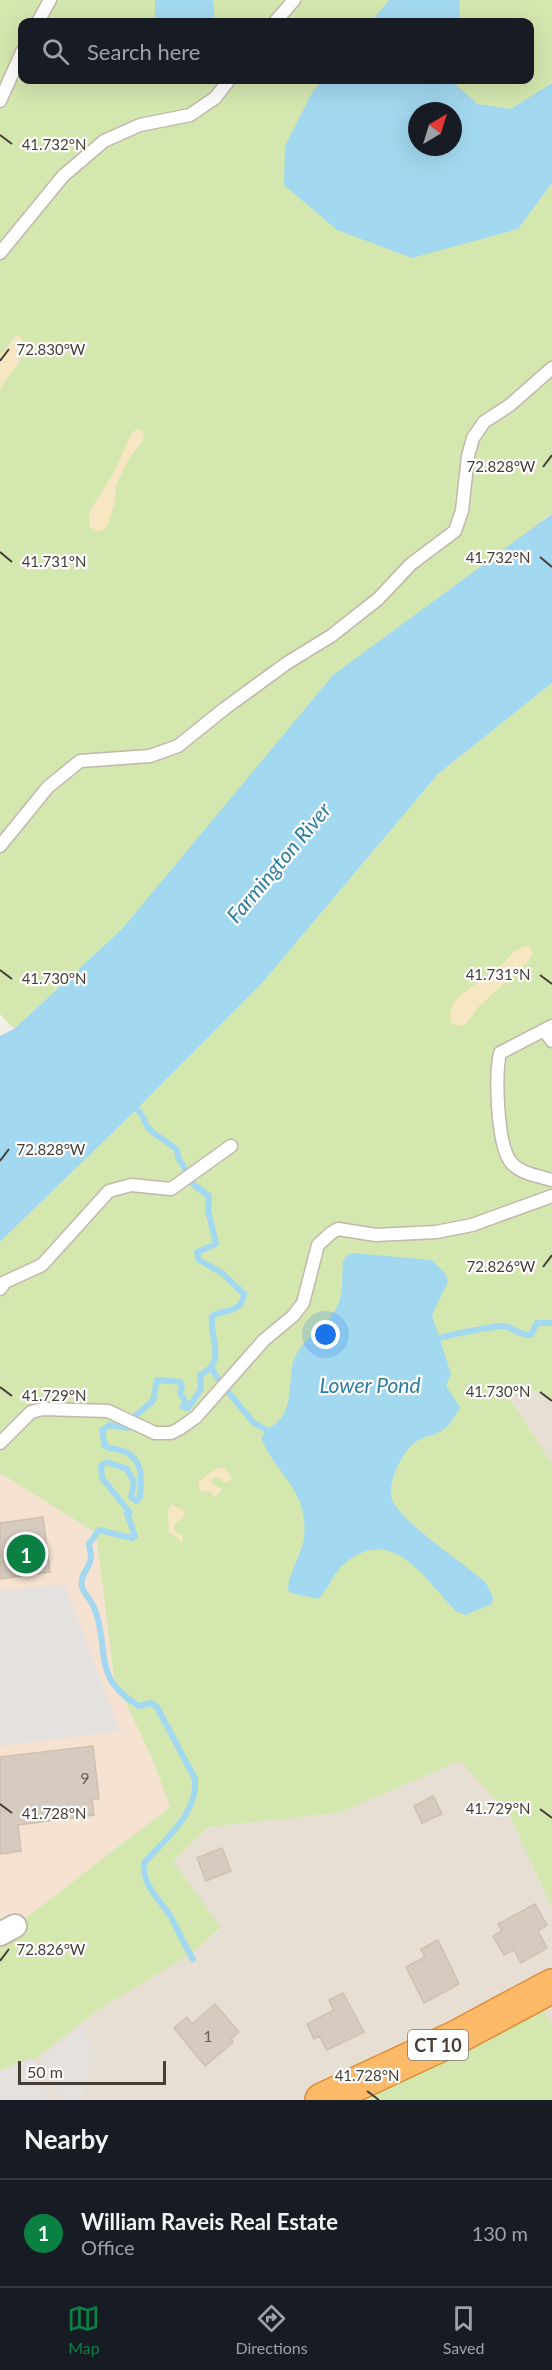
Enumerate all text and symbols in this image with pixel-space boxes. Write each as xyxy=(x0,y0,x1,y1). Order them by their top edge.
search box xyxy=(18,18,534,84)
icon: search xyxy=(39,35,72,68)
text: Search here xyxy=(87,38,200,65)
north arrow xyxy=(408,102,462,156)
text: 41.732°N xyxy=(22,135,86,153)
text: 72.830°W xyxy=(17,340,86,358)
text: 72.828°W xyxy=(467,457,536,475)
text: 41.732°N xyxy=(466,548,530,566)
text: 41.731°N xyxy=(22,552,86,570)
water label: Farmington River xyxy=(221,796,336,927)
text: 41.731°N xyxy=(466,965,530,983)
text: 41.730°N xyxy=(22,969,86,987)
text: 72.828°W xyxy=(17,1140,86,1158)
text: 72.826°W xyxy=(467,1257,536,1275)
your location xyxy=(311,1320,340,1349)
water label: Lower Pond xyxy=(319,1372,421,1397)
text: 41.730°N xyxy=(466,1382,530,1400)
text: 41.729°N xyxy=(22,1386,86,1404)
pin: 1 xyxy=(6,1532,46,1576)
house number: 9 xyxy=(80,1768,90,1787)
text: 41.729°N xyxy=(466,1799,530,1817)
text: 41.728°N xyxy=(22,1804,86,1822)
text: 72.826°W xyxy=(17,1940,86,1958)
house number: 1 xyxy=(203,2026,213,2045)
road number: CT 10 xyxy=(408,2030,468,2060)
scale bar xyxy=(18,2058,166,2086)
text: 50 m xyxy=(27,2062,63,2081)
text: 41.728°N xyxy=(335,2066,399,2084)
text: Nearby xyxy=(24,2123,109,2155)
text: William Raveis Real Estate xyxy=(81,2208,338,2235)
text: 1 xyxy=(38,2221,49,2245)
text: 130 m xyxy=(472,2221,528,2245)
text: Office xyxy=(81,2235,135,2259)
tab: Map xyxy=(67,2302,100,2357)
tab: Directions xyxy=(235,2302,308,2357)
tab: Saved xyxy=(443,2302,484,2357)

